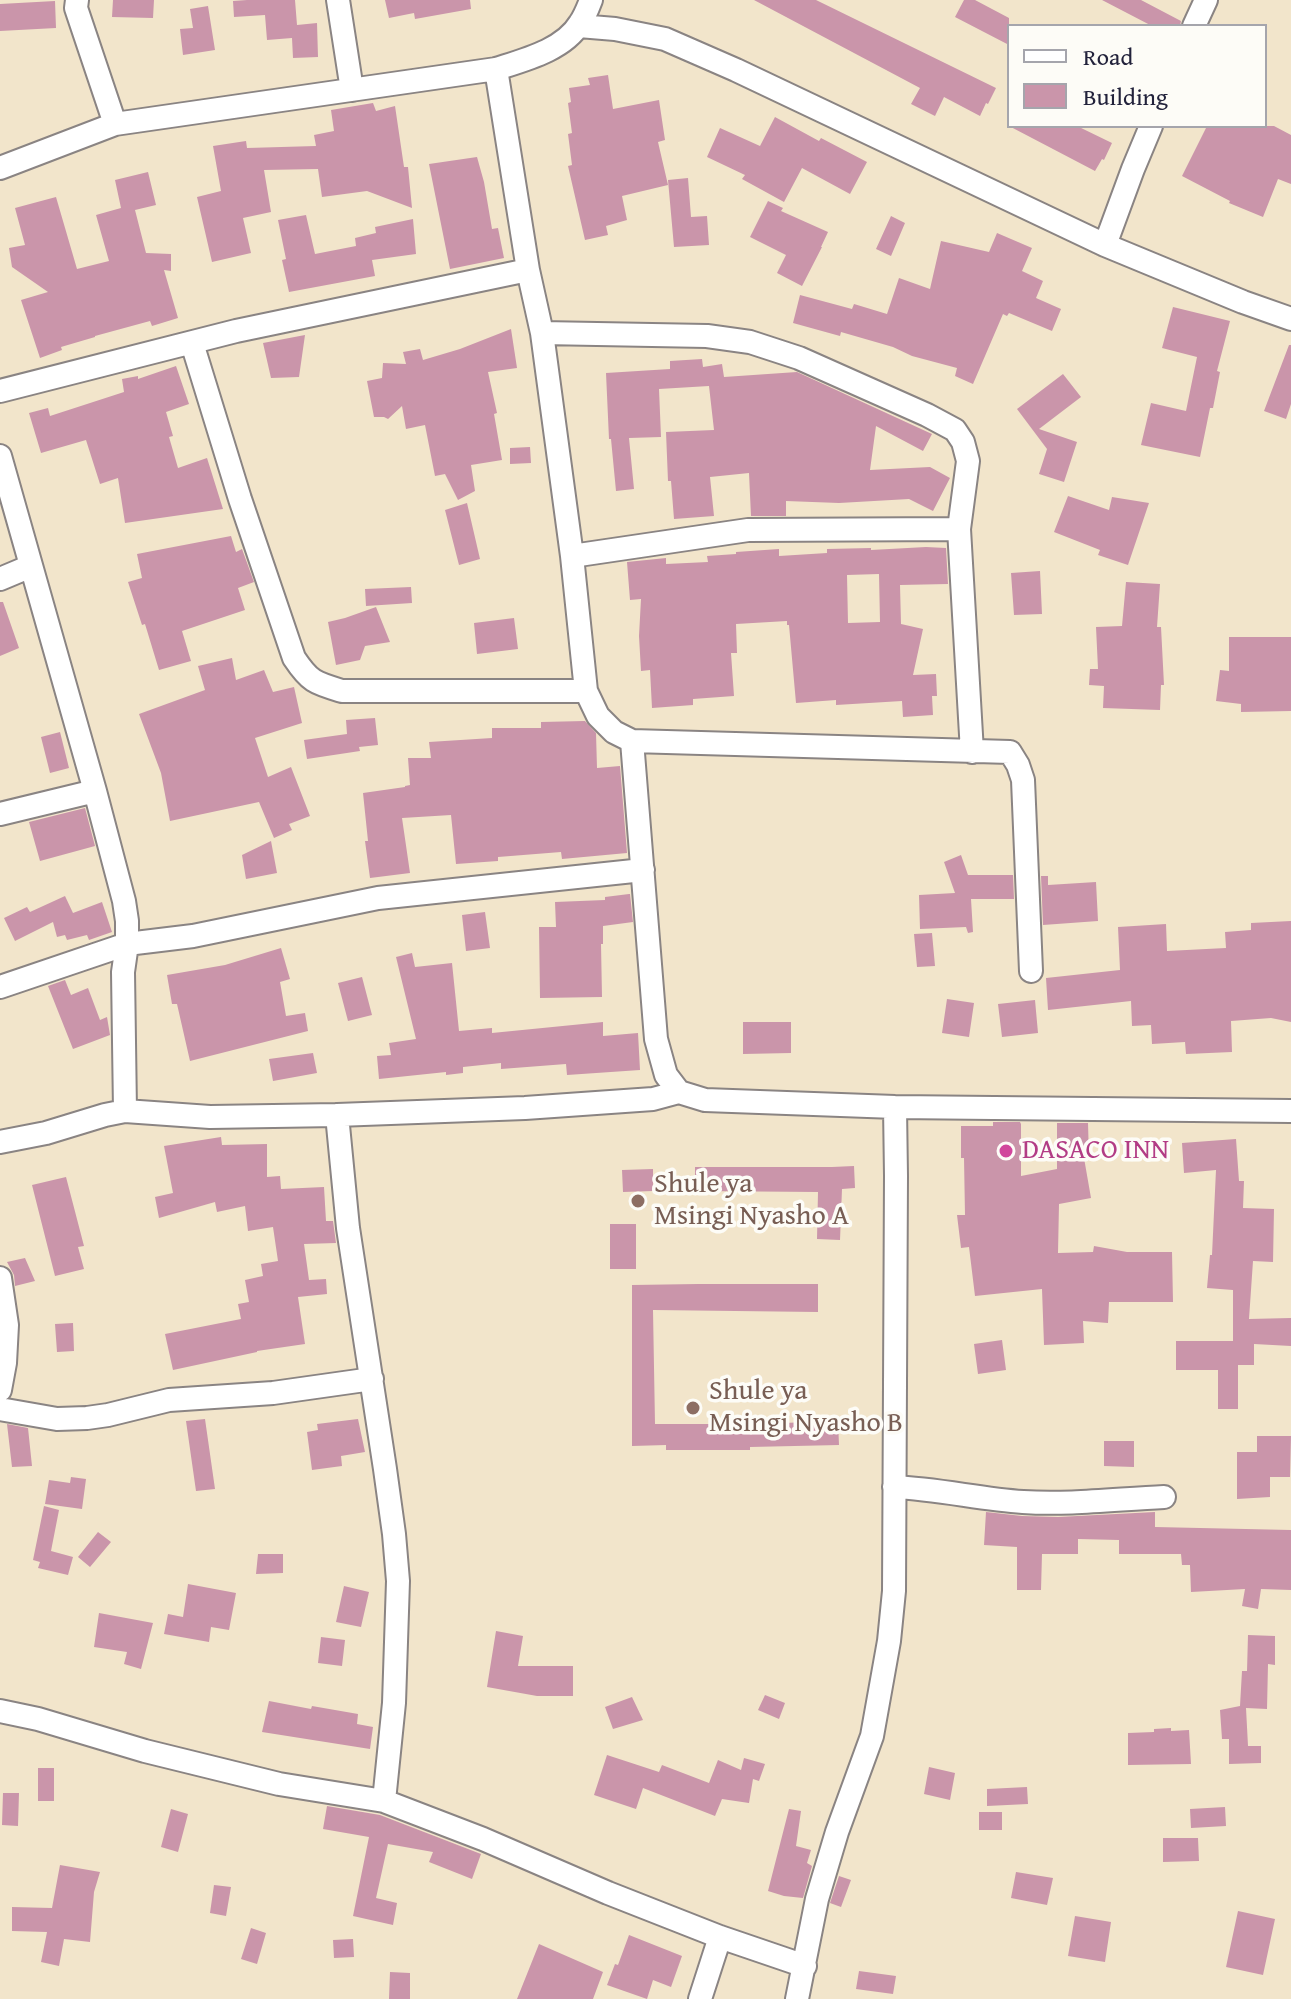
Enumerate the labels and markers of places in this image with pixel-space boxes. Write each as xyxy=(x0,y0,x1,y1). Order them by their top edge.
place label: DASACO INN xyxy=(1022,1134,1169,1168)
marker: DASACO INN xyxy=(997,1142,1015,1160)
place label: Shule ya Msingi Nyasho A xyxy=(654,1168,849,1234)
marker: Shule ya Msingi Nyasho A xyxy=(629,1192,647,1210)
place label: Shule ya Msingi Nyasho B xyxy=(709,1375,903,1441)
marker: Shule ya Msingi Nyasho B xyxy=(684,1399,702,1417)

